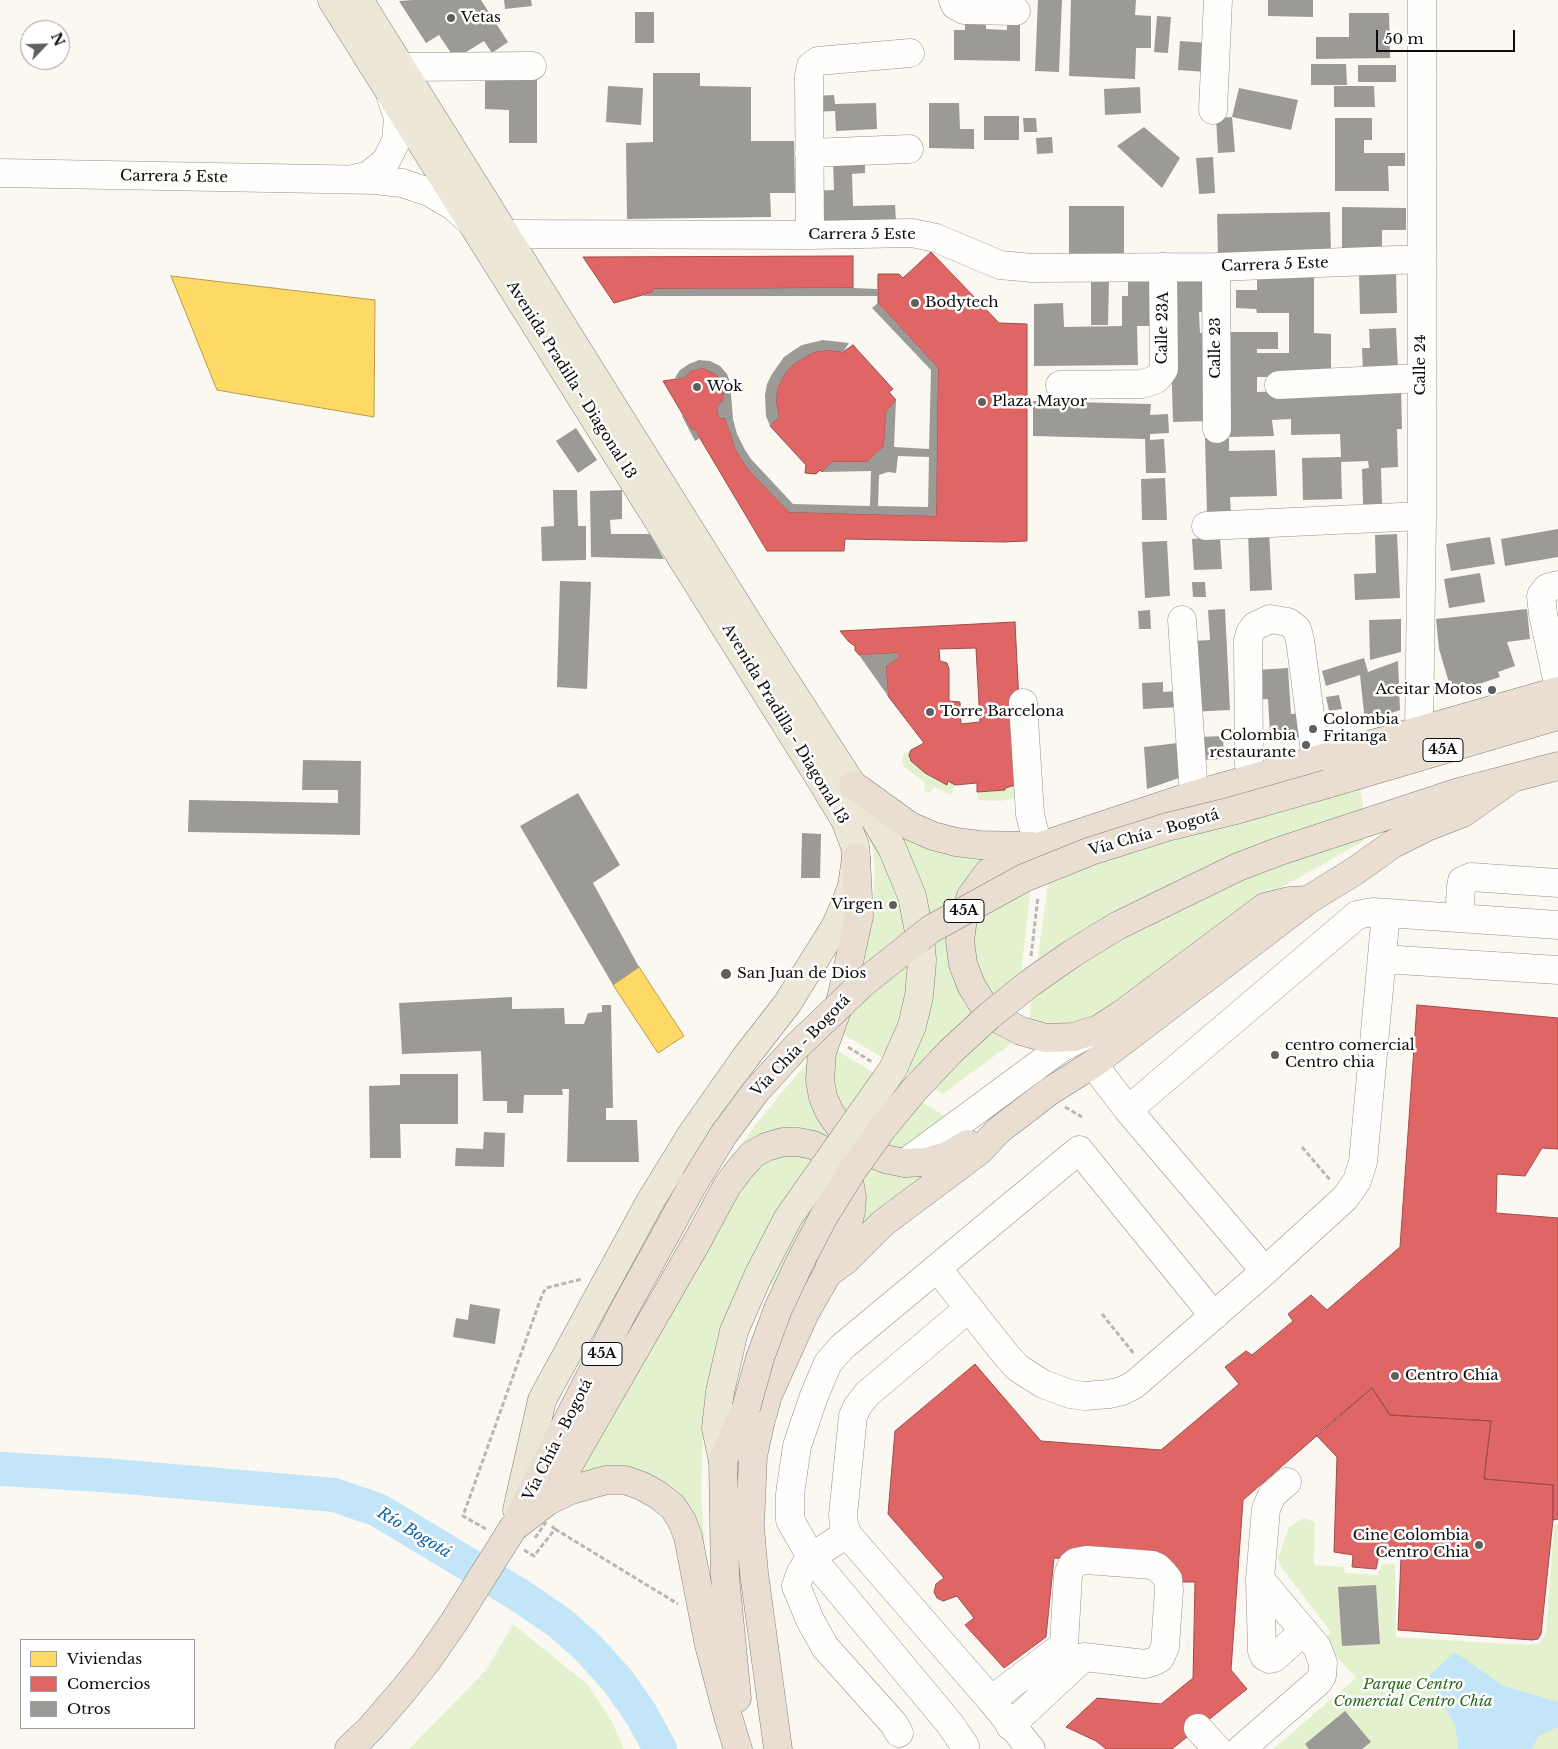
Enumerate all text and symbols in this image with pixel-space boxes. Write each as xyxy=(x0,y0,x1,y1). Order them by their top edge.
place label: Vetas xyxy=(461,9,501,27)
marker: Vetas xyxy=(445,12,457,24)
north arrow xyxy=(20,20,70,70)
scale bar xyxy=(1378,20,1517,52)
text: 50 m xyxy=(1384,29,1424,48)
text: N xyxy=(47,30,69,49)
street label: Carrera 5 Este xyxy=(120,167,228,187)
street label: Carrera 5 Este xyxy=(808,226,916,244)
street label: Carrera 5 Este xyxy=(1221,254,1329,276)
street label: Avenida Pradilla - Diagonal 13 xyxy=(502,278,640,482)
street label: Calle 23A xyxy=(1153,291,1173,365)
place label: Bodytech xyxy=(925,294,999,312)
marker: Bodytech xyxy=(909,297,921,309)
street label: Calle 23 xyxy=(1207,317,1225,379)
street label: Calle 24 xyxy=(1412,334,1430,396)
place label: Wok xyxy=(707,378,743,396)
marker: Wok xyxy=(691,381,703,393)
place label: Plaza Mayor xyxy=(992,393,1087,411)
marker: Plaza Mayor xyxy=(976,396,988,408)
street label: Avenida Pradilla - Diagonal 13 xyxy=(718,621,852,827)
place label: Aceitar Motos xyxy=(1375,681,1482,699)
marker: Aceitar Motos xyxy=(1486,684,1498,696)
place label: Torre Barcelona xyxy=(940,703,1064,721)
marker: Torre Barcelona xyxy=(924,706,936,718)
place label: Colombia Fritanga xyxy=(1323,711,1399,746)
marker: Colombia Fritanga xyxy=(1307,723,1319,735)
place label: Colombia restaurante xyxy=(1210,727,1296,762)
road number: 45A xyxy=(1423,738,1463,762)
marker: Colombia restaurante xyxy=(1300,739,1312,751)
street label: Vía Chía - Bogotá xyxy=(1087,806,1221,860)
place label: Virgen xyxy=(831,896,883,914)
marker: Virgen xyxy=(887,899,899,911)
road number: 45A xyxy=(944,899,984,922)
place label: San Juan de Dios xyxy=(737,965,866,983)
marker: San Juan de Dios xyxy=(719,967,733,981)
street label: Vía Chía - Bogotá xyxy=(748,991,854,1101)
place label: centro comercial Centro chia xyxy=(1285,1037,1415,1072)
marker: centro comercial Centro chia xyxy=(1269,1049,1281,1061)
road number: 45A xyxy=(582,1342,622,1366)
place label: Centro Chía xyxy=(1405,1367,1499,1385)
marker: Centro Chía xyxy=(1389,1370,1401,1382)
street label: Vía Chía - Bogotá xyxy=(519,1376,597,1504)
water label: Río Bogotá xyxy=(374,1504,454,1562)
place label: Cine Colombia Centro Chia xyxy=(1353,1527,1469,1562)
marker: Cine Colombia Centro Chia xyxy=(1473,1539,1485,1551)
legend xyxy=(20,1639,195,1729)
text: Viviendas xyxy=(67,1649,142,1668)
text: Comercios xyxy=(67,1674,150,1693)
park label: Parque Centro Comercial Centro Chía xyxy=(1333,1676,1493,1711)
text: Otros xyxy=(67,1699,110,1718)

